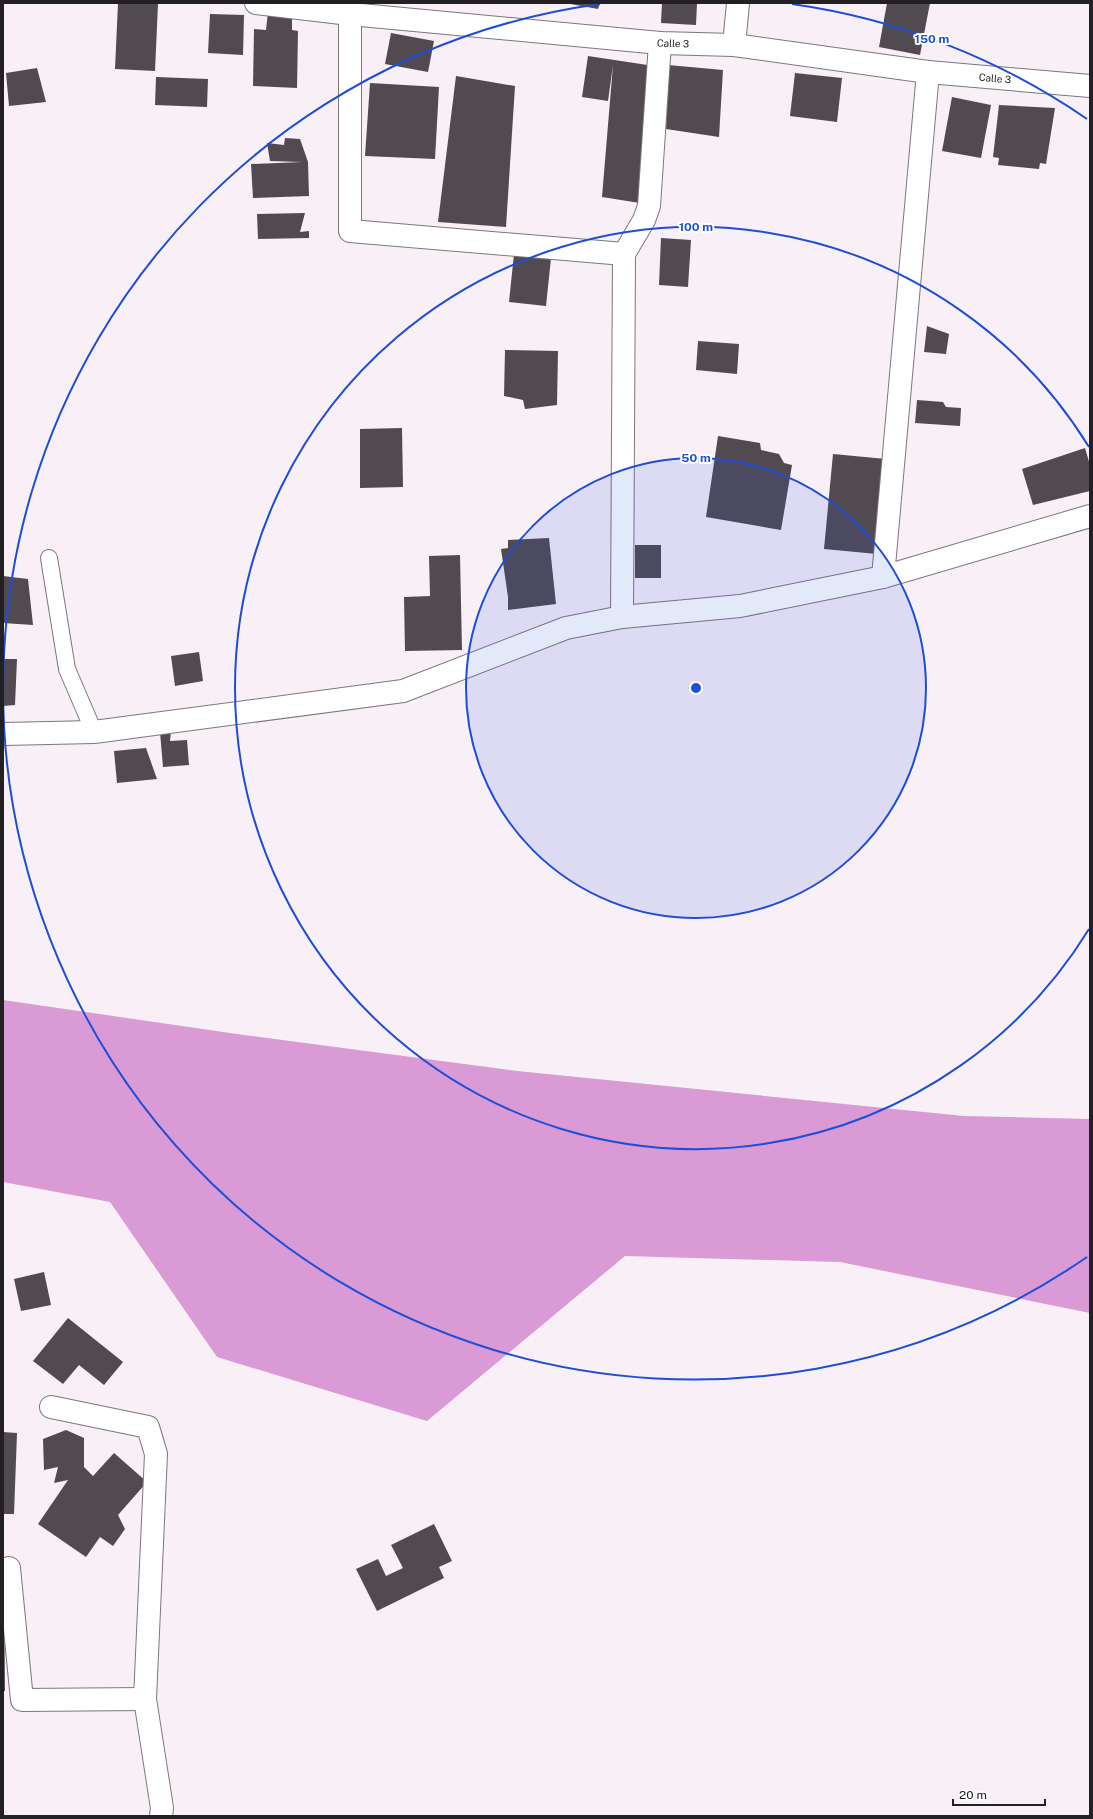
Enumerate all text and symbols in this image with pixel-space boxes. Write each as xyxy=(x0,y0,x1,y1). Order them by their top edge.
text: 150 m xyxy=(915,32,949,46)
street label: Calle 3 xyxy=(657,36,689,50)
street label: Calle 3 xyxy=(978,71,1012,85)
text: 100 m xyxy=(679,220,713,234)
text: 50 m xyxy=(681,451,711,465)
centre of rings xyxy=(689,681,703,695)
scale bar xyxy=(953,1781,1045,1807)
text: 20 m xyxy=(959,1788,987,1802)

